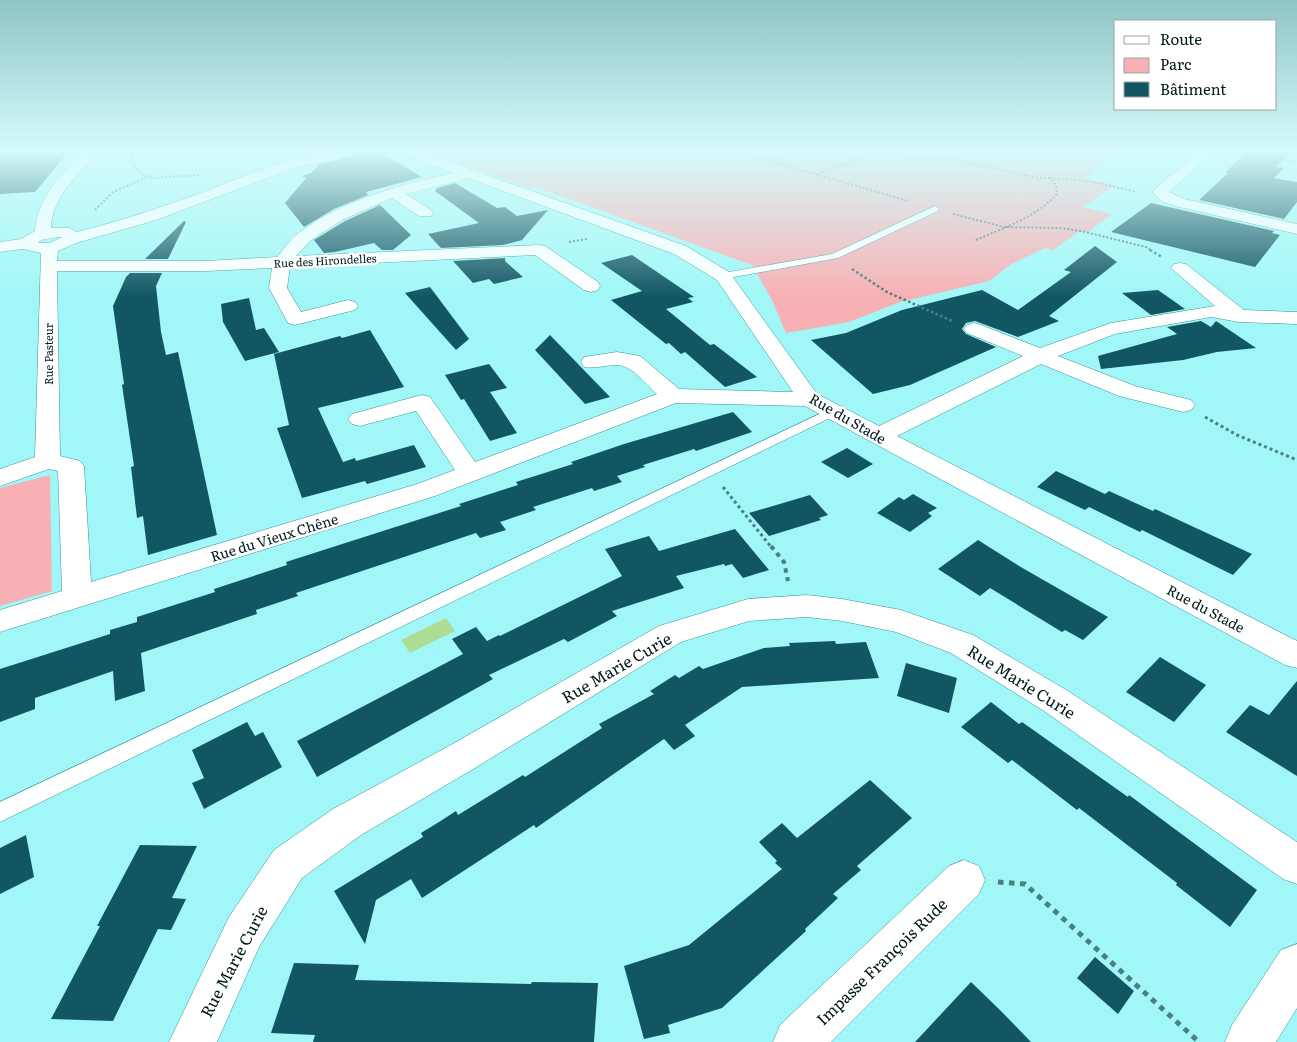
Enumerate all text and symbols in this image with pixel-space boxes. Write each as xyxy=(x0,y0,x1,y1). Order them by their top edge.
legend xyxy=(1114,20,1277,110)
text: Route xyxy=(1160,27,1202,50)
text: Parc xyxy=(1160,52,1192,75)
text: Bâtiment xyxy=(1160,77,1226,100)
street label: Rue des Hirondelles xyxy=(273,249,377,271)
street label: Rue Pasteur xyxy=(40,322,56,385)
street label: Rue du Stade xyxy=(806,388,890,448)
street label: Rue du Vieux Chêne xyxy=(208,508,340,566)
street label: Rue du Stade xyxy=(1164,579,1248,637)
street label: Rue Marie Curie xyxy=(557,626,675,708)
street label: Rue Marie Curie xyxy=(963,638,1081,724)
street label: Impasse François Rude xyxy=(810,892,952,1030)
street label: Rue Marie Curie xyxy=(193,901,273,1021)

